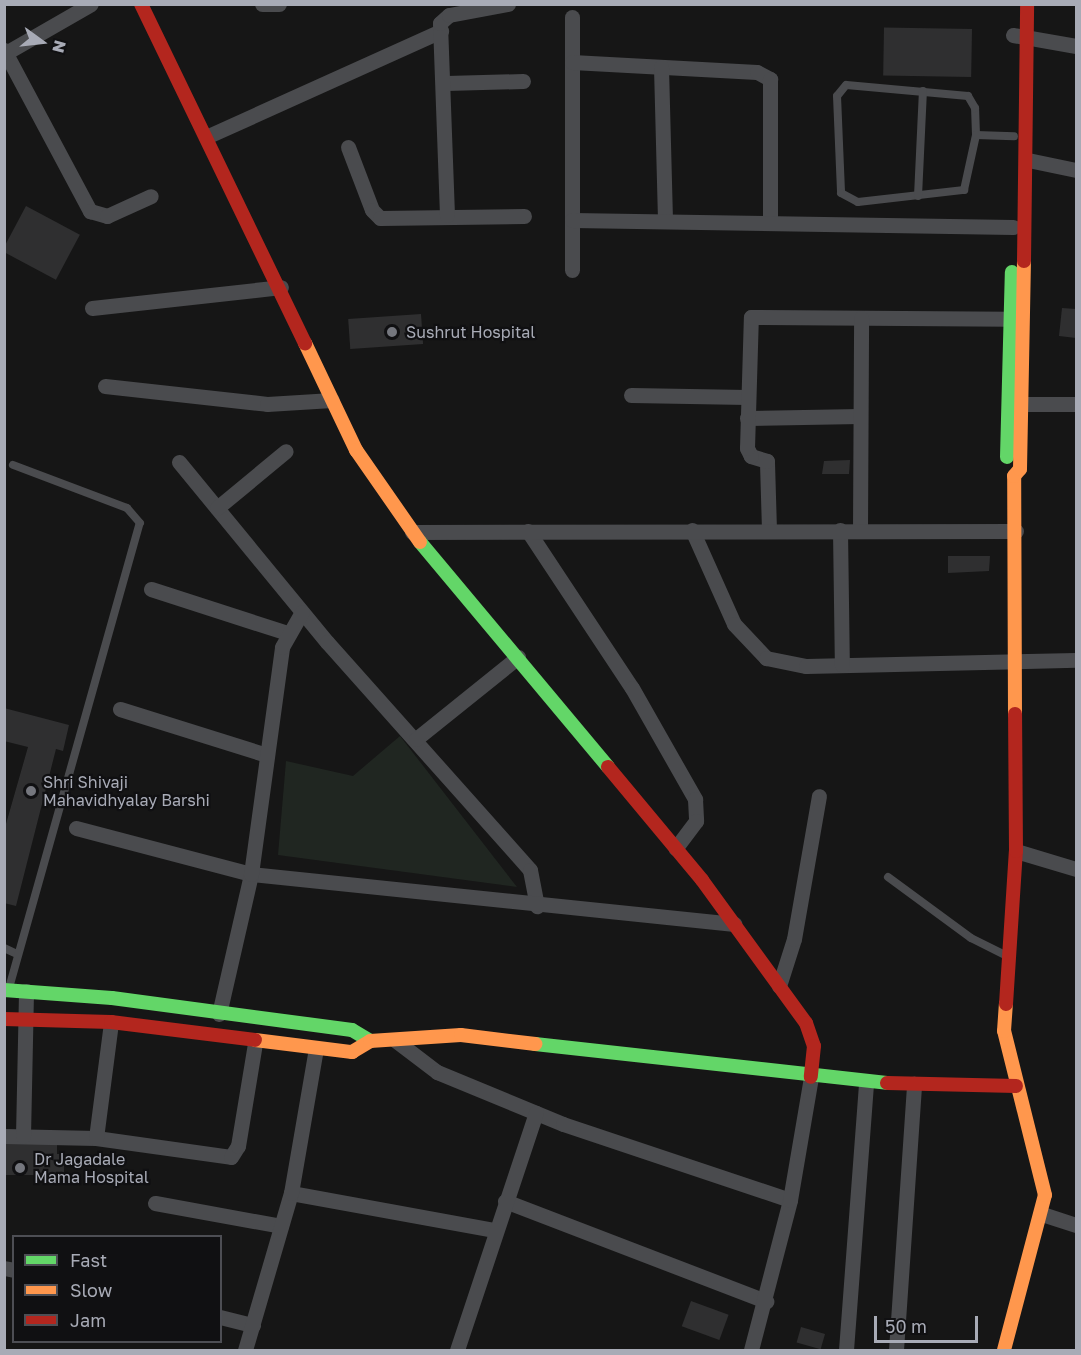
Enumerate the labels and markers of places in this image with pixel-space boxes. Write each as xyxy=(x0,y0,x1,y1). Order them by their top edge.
place label: Sushrut Hospital xyxy=(406,322,535,342)
marker: Sushrut Hospital xyxy=(383,323,401,341)
place label: Shri Shivaji Mahavidhyalay Barshi xyxy=(43,772,210,810)
marker: Shri Shivaji Mahavidhyalay Barshi xyxy=(24,784,38,798)
place label: Dr Jagadale Mama Hospital xyxy=(34,1149,149,1187)
marker: Dr Jagadale Mama Hospital xyxy=(11,1159,29,1177)

